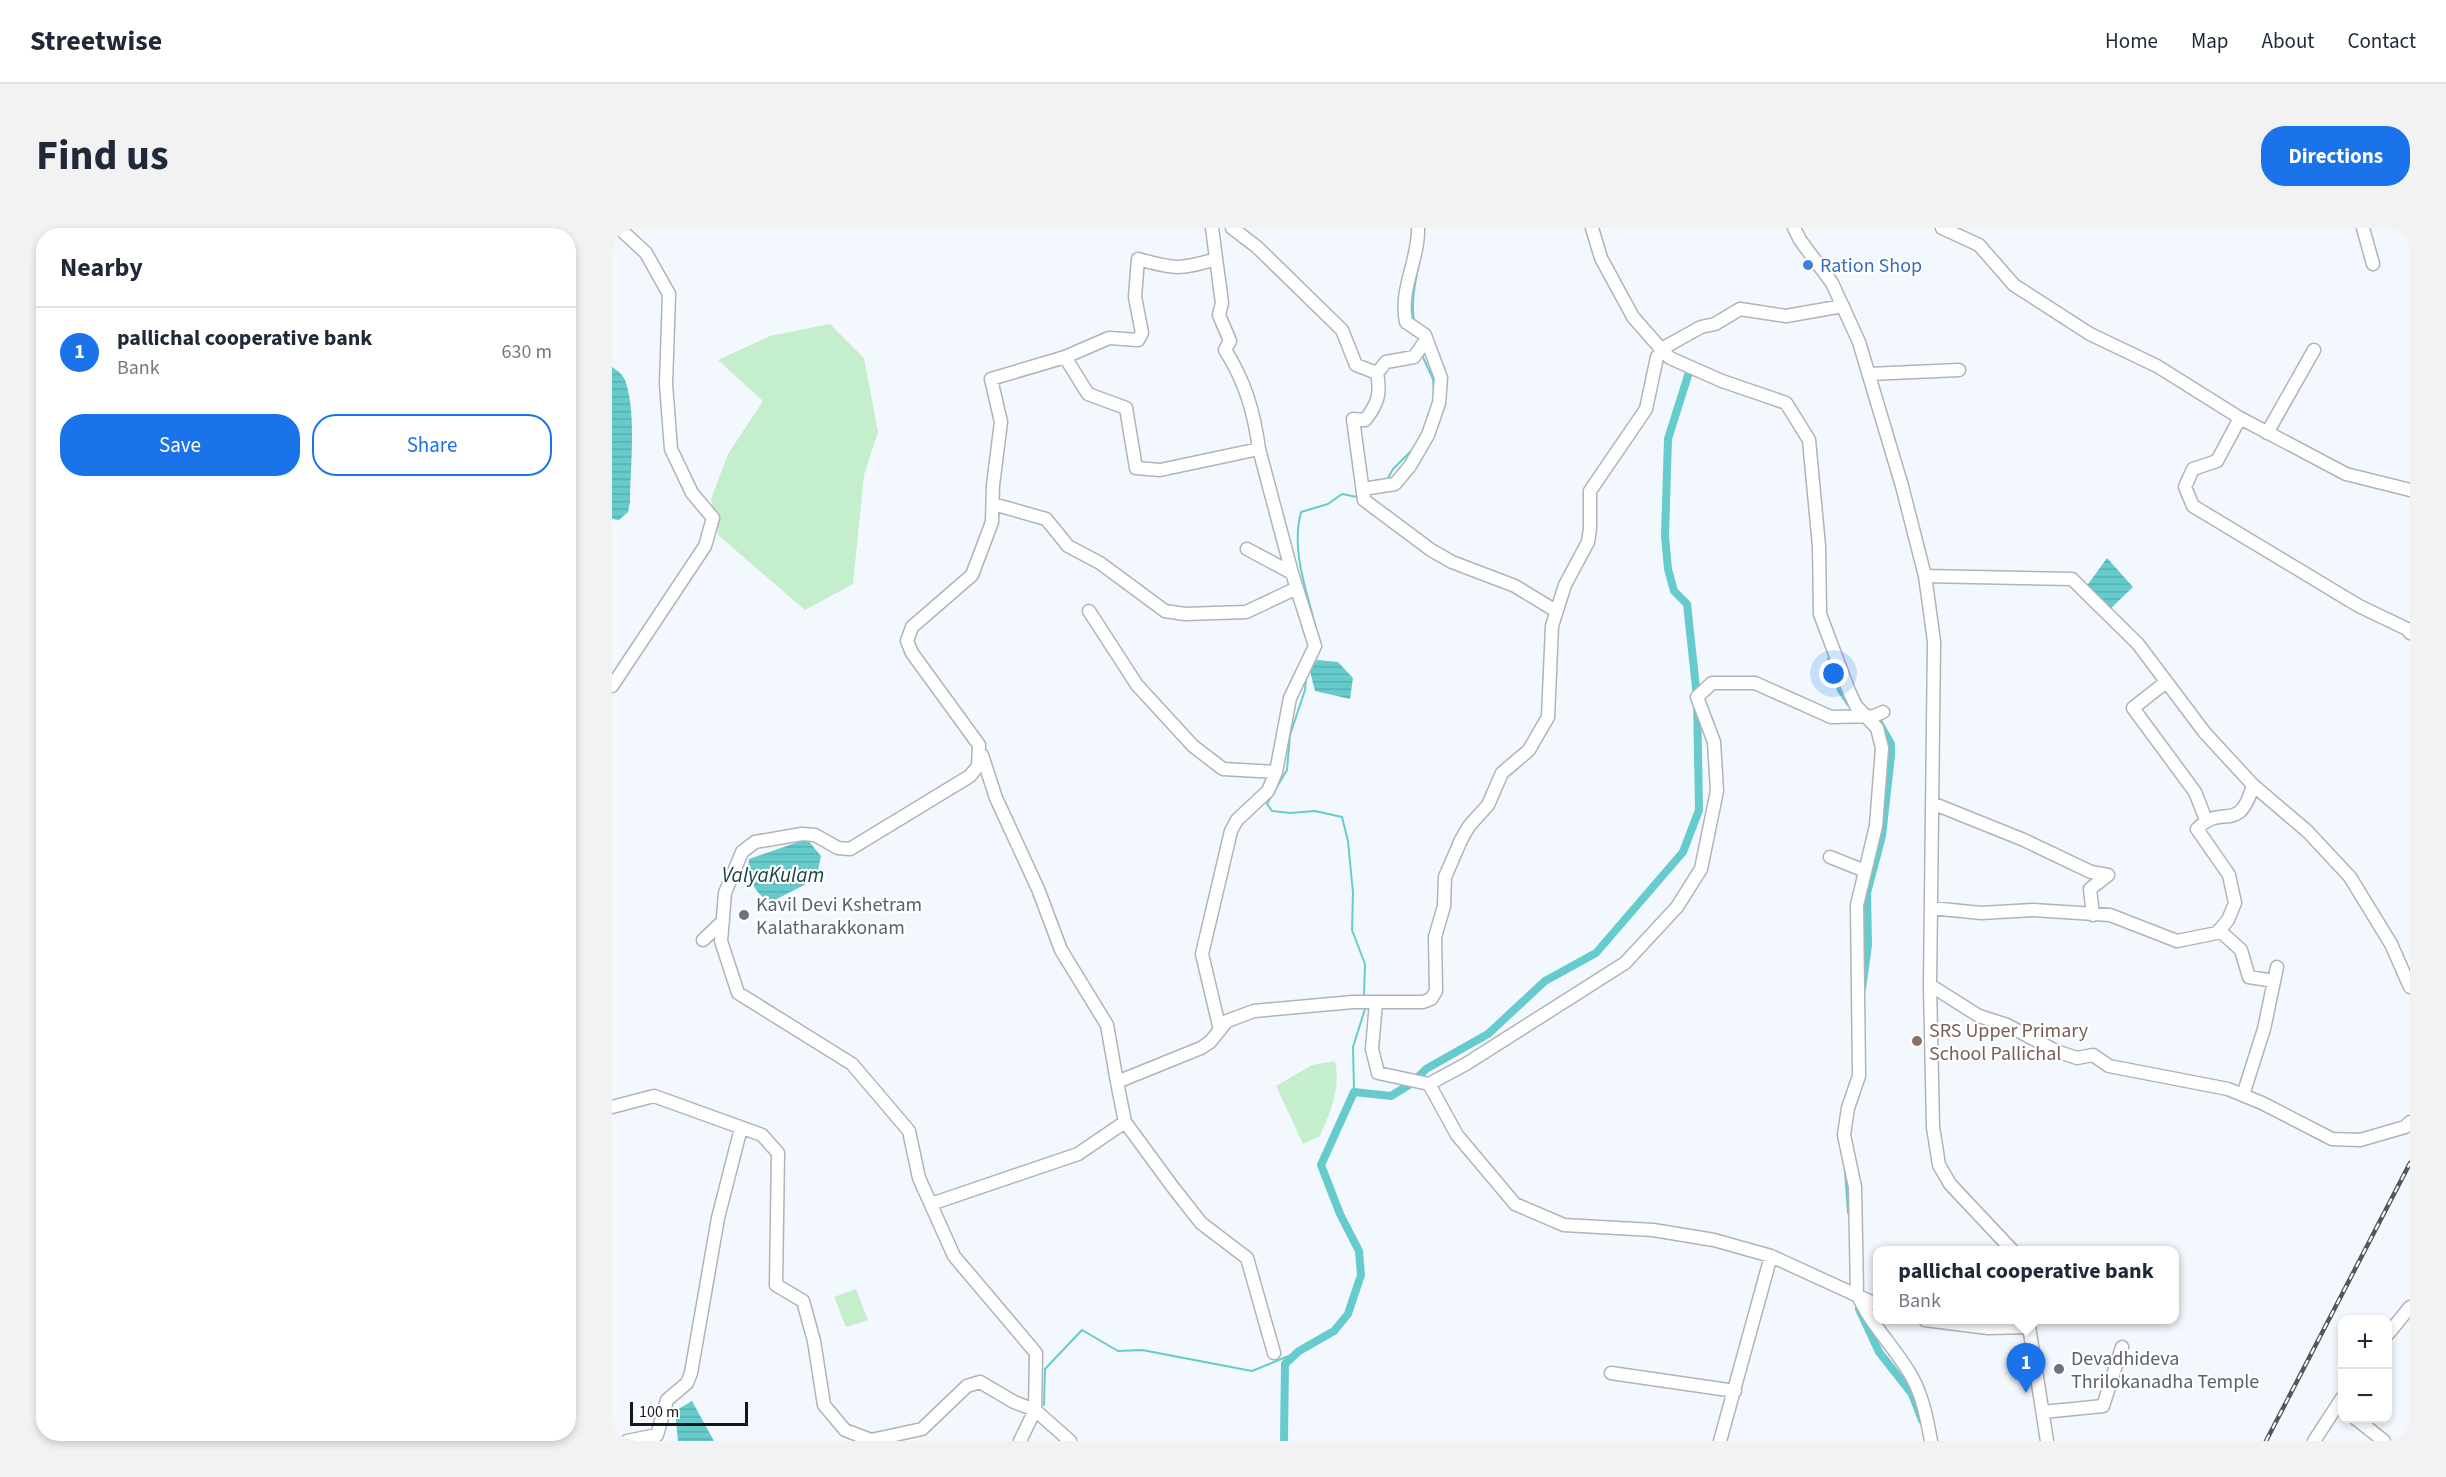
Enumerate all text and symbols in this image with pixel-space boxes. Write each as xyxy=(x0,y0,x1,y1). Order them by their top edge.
text: Streetwise xyxy=(30,21,162,61)
text: Home xyxy=(2105,26,2158,56)
text: Map xyxy=(2191,26,2229,56)
text: About xyxy=(2262,26,2314,56)
text: Contact xyxy=(2347,26,2416,56)
text: Find us xyxy=(36,126,169,186)
button: Directions xyxy=(2261,126,2410,186)
text: Nearby xyxy=(60,249,143,286)
place label: Ration Shop xyxy=(1820,252,1922,280)
marker: Ration Shop xyxy=(1801,258,1815,272)
text: pallichal cooperative bank xyxy=(117,322,372,354)
text: 1 xyxy=(74,338,85,366)
text: 630 m xyxy=(502,338,552,366)
text: Bank xyxy=(117,354,160,382)
button: Save xyxy=(60,414,300,476)
button: Share xyxy=(312,414,552,476)
your location xyxy=(1819,659,1848,688)
water label: ValyaKulam xyxy=(722,860,824,890)
place label: Kavil Devi Kshetram Kalatharakkonam xyxy=(756,891,922,942)
marker: Kavil Devi Kshetram Kalatharakkonam xyxy=(737,908,751,922)
place label: SRS Upper Primary School Pallichal xyxy=(1929,1017,2089,1068)
marker: SRS Upper Primary School Pallichal xyxy=(1910,1034,1924,1048)
popup xyxy=(1873,1246,2179,1324)
text: pallichal cooperative bank xyxy=(1898,1255,2154,1287)
text: Bank xyxy=(1898,1287,1941,1315)
map controls xyxy=(2338,1315,2392,1423)
button: + xyxy=(2338,1315,2392,1369)
pin: 1 xyxy=(2006,1344,2046,1393)
place label: Devadhideva Thrilokanadha Temple xyxy=(2071,1345,2259,1396)
marker: Devadhideva Thrilokanadha Temple xyxy=(2052,1362,2066,1376)
button: − xyxy=(2338,1369,2392,1423)
scale bar xyxy=(630,1399,748,1426)
text: 100 m xyxy=(639,1401,679,1423)

